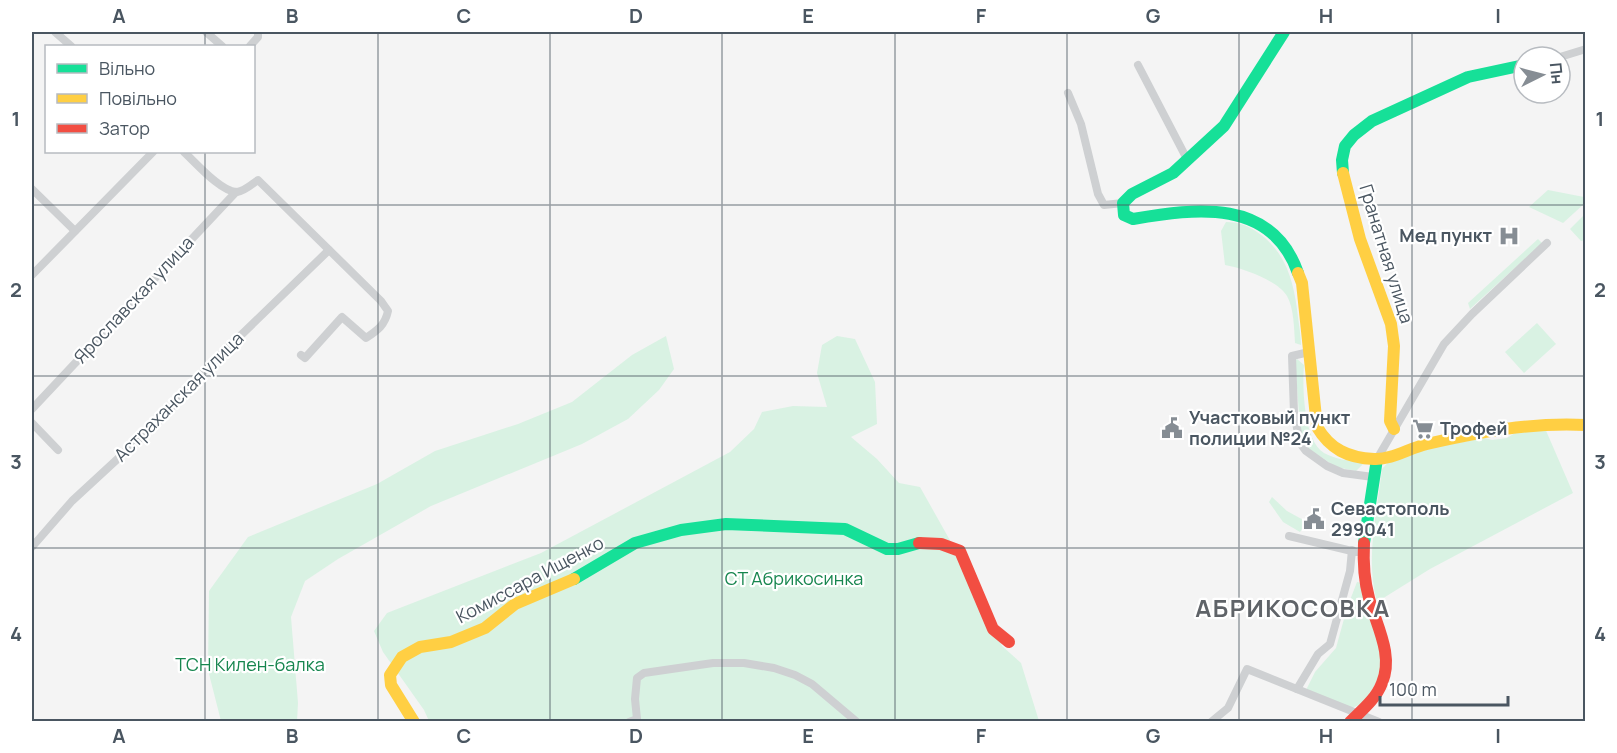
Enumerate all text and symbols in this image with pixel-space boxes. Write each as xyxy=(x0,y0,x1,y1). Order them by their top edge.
text: A xyxy=(112,2,126,29)
text: B xyxy=(286,2,299,29)
text: C xyxy=(457,2,471,29)
text: D xyxy=(629,2,643,29)
text: E xyxy=(802,2,814,29)
text: F xyxy=(976,2,987,29)
text: G xyxy=(1146,2,1161,29)
text: H xyxy=(1319,2,1333,29)
text: I xyxy=(1495,2,1501,29)
legend xyxy=(45,45,255,153)
north arrow xyxy=(1512,45,1572,105)
text: Вільно xyxy=(99,56,155,80)
text: Пн xyxy=(1545,62,1569,85)
text: Повільно xyxy=(99,86,177,110)
text: 1 xyxy=(12,105,20,132)
text: 1 xyxy=(1596,105,1604,132)
text: Затор xyxy=(99,116,150,140)
street label: Гранатная улица xyxy=(1354,181,1419,326)
place label: Мед пункт xyxy=(1399,223,1492,247)
hospital icon: Мед пункт xyxy=(1497,224,1521,248)
street label: Ярославская улица xyxy=(68,231,199,368)
text: 2 xyxy=(10,276,22,303)
text: 2 xyxy=(1594,276,1606,303)
street label: Астраханская улица xyxy=(108,326,248,466)
place label: Участковый пункт полиции №24 xyxy=(1189,405,1351,450)
public building icon: Участковый пункт полиции №24 xyxy=(1160,416,1184,440)
place label: Трофей xyxy=(1440,416,1508,440)
supermarket icon: Трофей xyxy=(1411,417,1435,441)
text: 3 xyxy=(10,448,22,475)
text: 3 xyxy=(1594,448,1606,475)
place label: Севастополь 299041 xyxy=(1331,496,1450,541)
public building icon: Севастополь 299041 xyxy=(1302,507,1326,531)
street label: Комиссара Ищенко xyxy=(452,530,608,628)
park label: СТ Абрикосинка xyxy=(725,566,863,590)
district label: АБРИКОСОВКА xyxy=(1195,591,1391,624)
text: 4 xyxy=(10,620,22,647)
text: 4 xyxy=(1594,620,1606,647)
park label: ТСН Килен-балка xyxy=(175,652,325,676)
scale bar xyxy=(1380,669,1508,707)
text: 100 m xyxy=(1389,677,1437,701)
text: A xyxy=(112,722,126,749)
text: B xyxy=(286,722,299,749)
text: C xyxy=(457,722,471,749)
text: D xyxy=(629,722,643,749)
text: E xyxy=(802,722,814,749)
text: F xyxy=(976,722,987,749)
text: G xyxy=(1146,722,1161,749)
text: H xyxy=(1319,722,1333,749)
text: I xyxy=(1495,722,1501,749)

